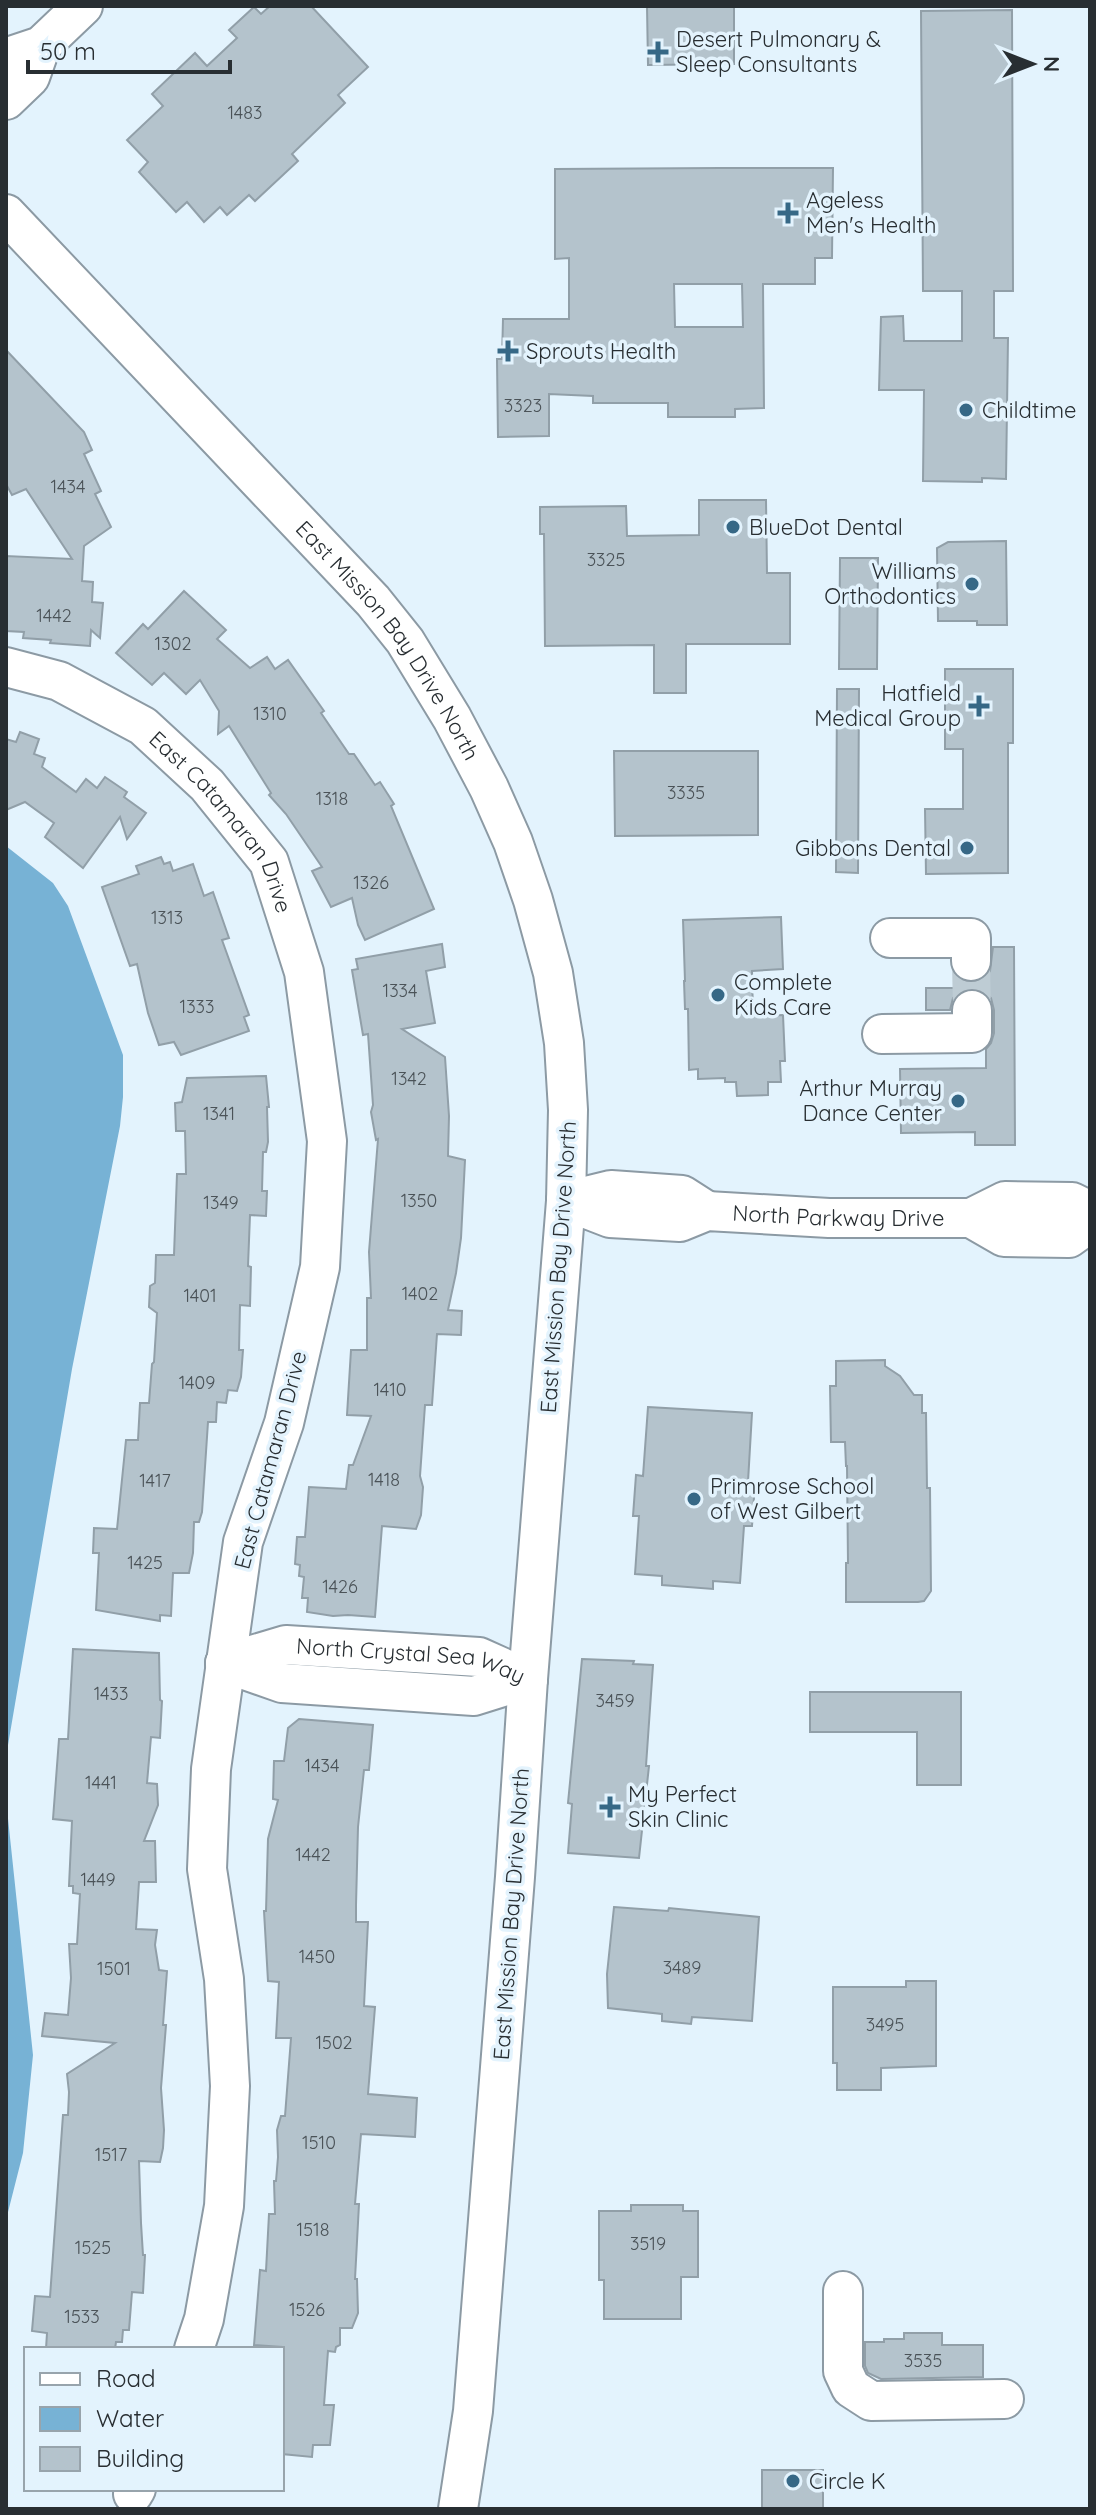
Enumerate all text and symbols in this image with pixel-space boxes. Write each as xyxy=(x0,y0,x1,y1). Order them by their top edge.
scale bar xyxy=(28,24,230,74)
north arrow xyxy=(992,24,1072,104)
place label: Desert Pulmonary & Sleep Consultants xyxy=(676,25,881,78)
text: 50 m xyxy=(40,36,96,66)
marker: Desert Pulmonary & Sleep Consultants xyxy=(647,41,669,63)
text: N xyxy=(1038,56,1066,72)
house number: 1483 xyxy=(227,101,263,124)
place label: Ageless Men's Health xyxy=(806,186,937,239)
marker: Ageless Men's Health xyxy=(777,202,799,224)
place label: Sprouts Health xyxy=(526,337,676,365)
marker: Sprouts Health xyxy=(497,340,519,362)
house number: 3323 xyxy=(504,394,542,417)
place label: Childtime xyxy=(982,396,1076,424)
marker: Childtime xyxy=(957,401,975,419)
house number: 1434 xyxy=(51,475,85,498)
place label: BlueDot Dental xyxy=(749,513,903,541)
street label: East Mission Bay Drive North xyxy=(290,515,486,765)
marker: BlueDot Dental xyxy=(724,518,742,536)
house number: 3325 xyxy=(587,548,625,571)
place label: Williams Orthodontics xyxy=(824,557,956,610)
marker: Williams Orthodontics xyxy=(963,575,981,593)
house number: 1442 xyxy=(36,604,72,627)
house number: 1302 xyxy=(155,632,191,655)
place label: Hatfield Medical Group xyxy=(814,679,961,732)
marker: Hatfield Medical Group xyxy=(968,695,990,717)
house number: 1310 xyxy=(253,702,287,725)
street label: East Catamaran Drive xyxy=(143,725,298,916)
house number: 3335 xyxy=(667,781,705,804)
house number: 1318 xyxy=(316,787,348,810)
place label: Gibbons Dental xyxy=(795,834,951,862)
marker: Gibbons Dental xyxy=(958,839,976,857)
house number: 1326 xyxy=(353,871,389,894)
house number: 1313 xyxy=(151,906,183,929)
place label: Complete Kids Care xyxy=(734,968,832,1021)
house number: 1334 xyxy=(382,979,418,1002)
marker: Complete Kids Care xyxy=(709,986,727,1004)
house number: 1333 xyxy=(180,995,214,1018)
house number: 1342 xyxy=(391,1067,427,1090)
place label: Arthur Murray Dance Center xyxy=(799,1074,943,1127)
marker: Arthur Murray Dance Center xyxy=(949,1092,967,1110)
house number: 1341 xyxy=(203,1102,235,1125)
street label: East Mission Bay Drive North xyxy=(534,1120,582,1414)
house number: 1350 xyxy=(401,1189,437,1212)
house number: 1349 xyxy=(203,1191,239,1214)
street label: North Parkway Drive xyxy=(732,1198,944,1232)
house number: 1402 xyxy=(402,1282,438,1305)
house number: 1401 xyxy=(183,1284,217,1307)
street label: East Catamaran Drive xyxy=(227,1348,313,1572)
house number: 1409 xyxy=(179,1371,215,1394)
house number: 1410 xyxy=(373,1378,407,1401)
house number: 1418 xyxy=(368,1468,400,1491)
house number: 1417 xyxy=(139,1469,171,1492)
place label: Primrose School of West Gilbert xyxy=(710,1472,874,1525)
marker: Primrose School of West Gilbert xyxy=(685,1490,703,1508)
house number: 1425 xyxy=(127,1551,163,1574)
house number: 1426 xyxy=(322,1575,358,1598)
street label: North Crystal Sea Way xyxy=(295,1632,530,1690)
house number: 1433 xyxy=(94,1682,128,1705)
house number: 3459 xyxy=(596,1689,634,1712)
house number: 1434 xyxy=(305,1754,339,1777)
street label: East Mission Bay Drive North xyxy=(487,1767,535,2061)
house number: 1441 xyxy=(85,1771,117,1794)
place label: My Perfect Skin Clinic xyxy=(628,1780,737,1833)
marker: My Perfect Skin Clinic xyxy=(599,1796,621,1818)
house number: 1442 xyxy=(295,1843,331,1866)
house number: 1449 xyxy=(80,1868,116,1891)
house number: 1450 xyxy=(299,1945,335,1968)
house number: 3489 xyxy=(663,1956,701,1979)
house number: 1501 xyxy=(97,1957,131,1980)
house number: 3495 xyxy=(866,2013,904,2036)
house number: 1502 xyxy=(315,2031,353,2054)
house number: 1510 xyxy=(302,2131,336,2154)
house number: 1517 xyxy=(95,2143,127,2166)
house number: 1518 xyxy=(297,2218,329,2241)
house number: 3519 xyxy=(630,2232,666,2255)
house number: 1525 xyxy=(75,2236,111,2259)
house number: 1526 xyxy=(289,2298,325,2321)
house number: 1533 xyxy=(64,2305,100,2328)
legend xyxy=(24,2347,284,2491)
house number: 3535 xyxy=(904,2349,942,2372)
text: Road xyxy=(96,2363,156,2393)
text: Water xyxy=(96,2403,164,2433)
text: Building xyxy=(96,2443,184,2473)
place label: Circle K xyxy=(809,2467,886,2495)
marker: Circle K xyxy=(784,2472,802,2490)

